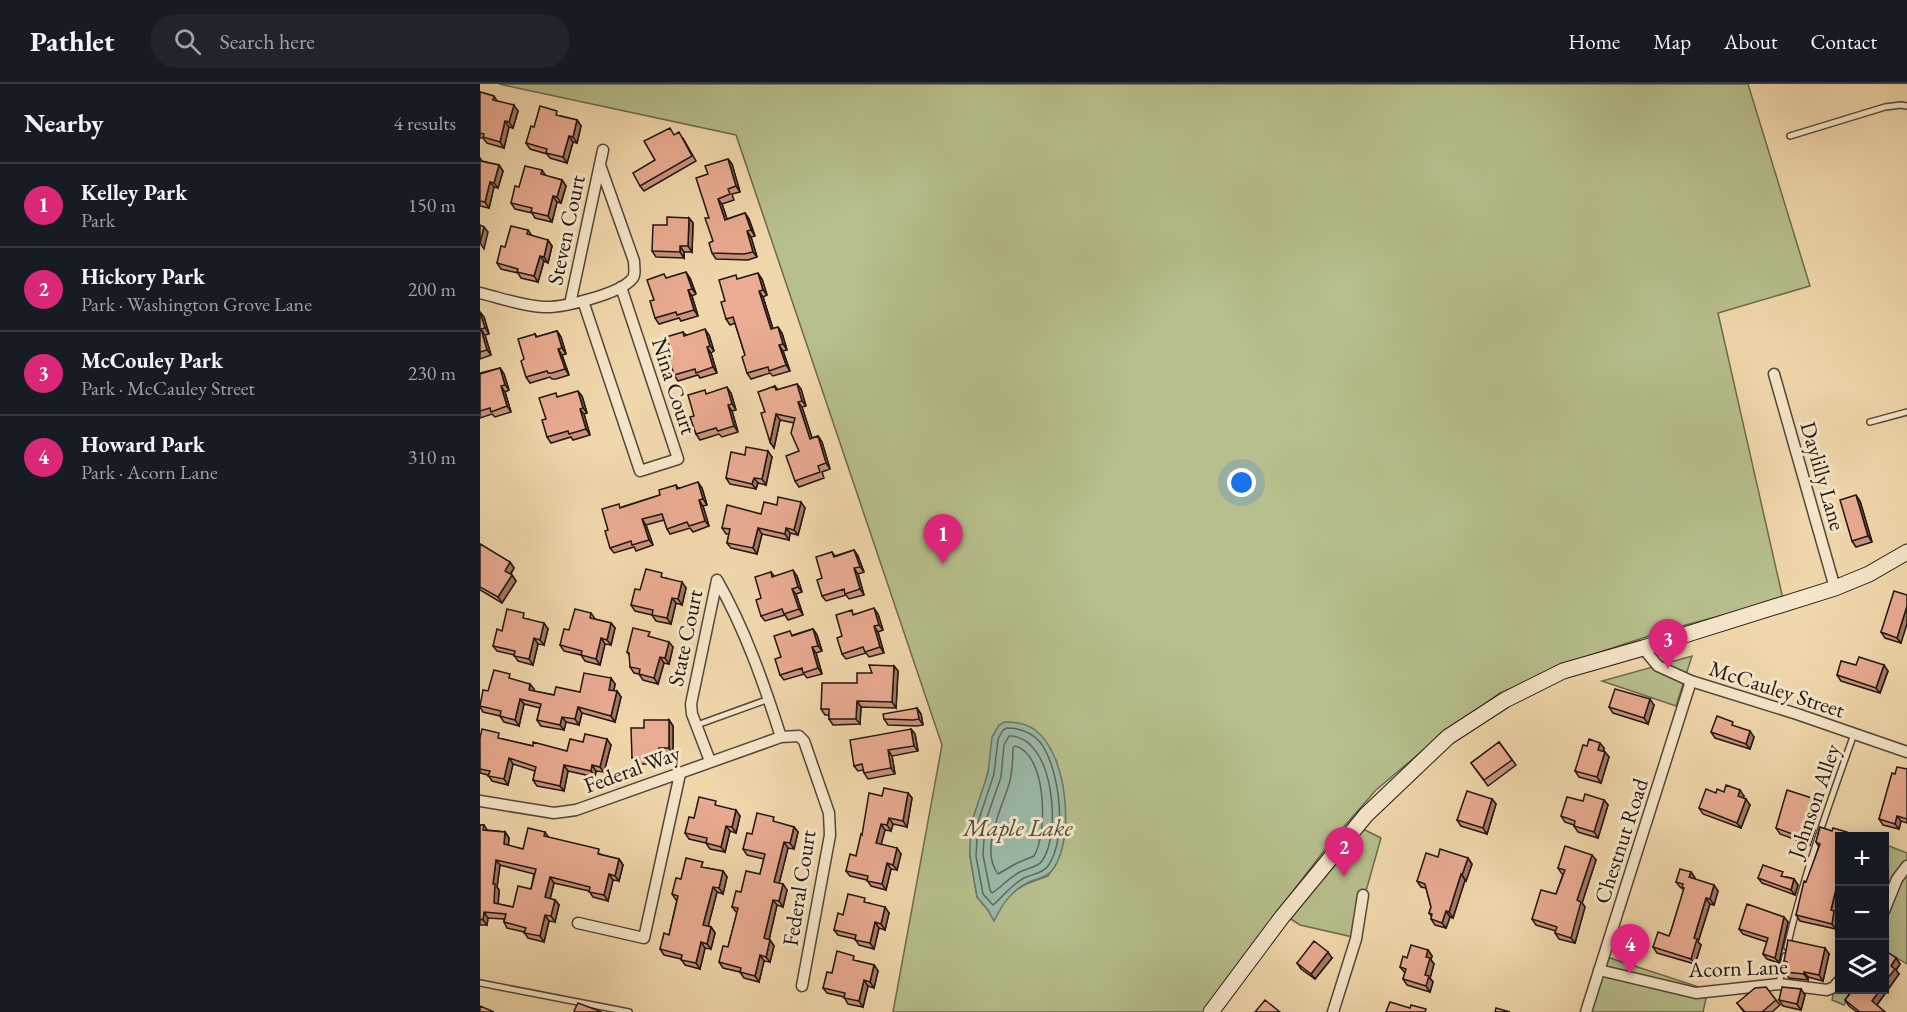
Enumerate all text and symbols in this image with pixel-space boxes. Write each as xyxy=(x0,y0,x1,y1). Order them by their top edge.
search box xyxy=(150,14,570,68)
text: Pathlet xyxy=(30,23,114,59)
icon: search xyxy=(171,25,204,58)
text: Search here xyxy=(219,27,315,56)
text: Home xyxy=(1568,28,1620,55)
text: Map xyxy=(1653,28,1691,55)
text: About xyxy=(1724,28,1777,55)
text: Contact xyxy=(1810,28,1877,55)
text: Nearby xyxy=(24,106,104,140)
text: 4 results xyxy=(393,110,456,136)
street label: Steven Court xyxy=(540,172,592,288)
text: Kelley Park xyxy=(81,178,187,207)
text: 1 xyxy=(38,192,49,218)
text: 150 m xyxy=(408,192,456,218)
text: Park xyxy=(81,207,115,233)
text: Hickory Park xyxy=(81,262,205,291)
text: 2 xyxy=(38,276,49,302)
text: 200 m xyxy=(408,276,456,302)
text: Park · Washington Grove Lane xyxy=(81,291,312,317)
street label: Nina Court xyxy=(645,334,703,438)
text: McCouley Park xyxy=(81,346,223,375)
text: 3 xyxy=(38,360,49,386)
text: 230 m xyxy=(408,360,456,386)
text: Park · McCauley Street xyxy=(81,375,255,401)
street label: Daylilly Lane xyxy=(1794,418,1852,534)
text: Howard Park xyxy=(81,430,205,459)
text: 4 xyxy=(38,444,49,470)
text: 310 m xyxy=(408,444,456,470)
text: Park · Acorn Lane xyxy=(81,459,218,485)
your location xyxy=(1227,468,1256,497)
pin: 1 xyxy=(924,514,962,564)
street label: State Court xyxy=(661,587,709,689)
pin: 3 xyxy=(1648,620,1688,669)
street label: McCauley Street xyxy=(1706,653,1848,725)
street label: Federal Way xyxy=(580,738,685,800)
street label: Johnson Alley xyxy=(1780,740,1847,864)
street label: Chestnut Road xyxy=(1587,774,1655,907)
water label: Maple Lake xyxy=(961,812,1074,843)
street label: Federal Court xyxy=(776,828,822,948)
pin: 2 xyxy=(1324,828,1364,877)
map controls xyxy=(1835,832,1889,994)
button: + xyxy=(1835,832,1889,886)
button: − xyxy=(1835,886,1889,940)
pin: 4 xyxy=(1610,924,1650,974)
button: layers xyxy=(1835,940,1889,994)
street label: Acorn Lane xyxy=(1687,952,1789,984)

